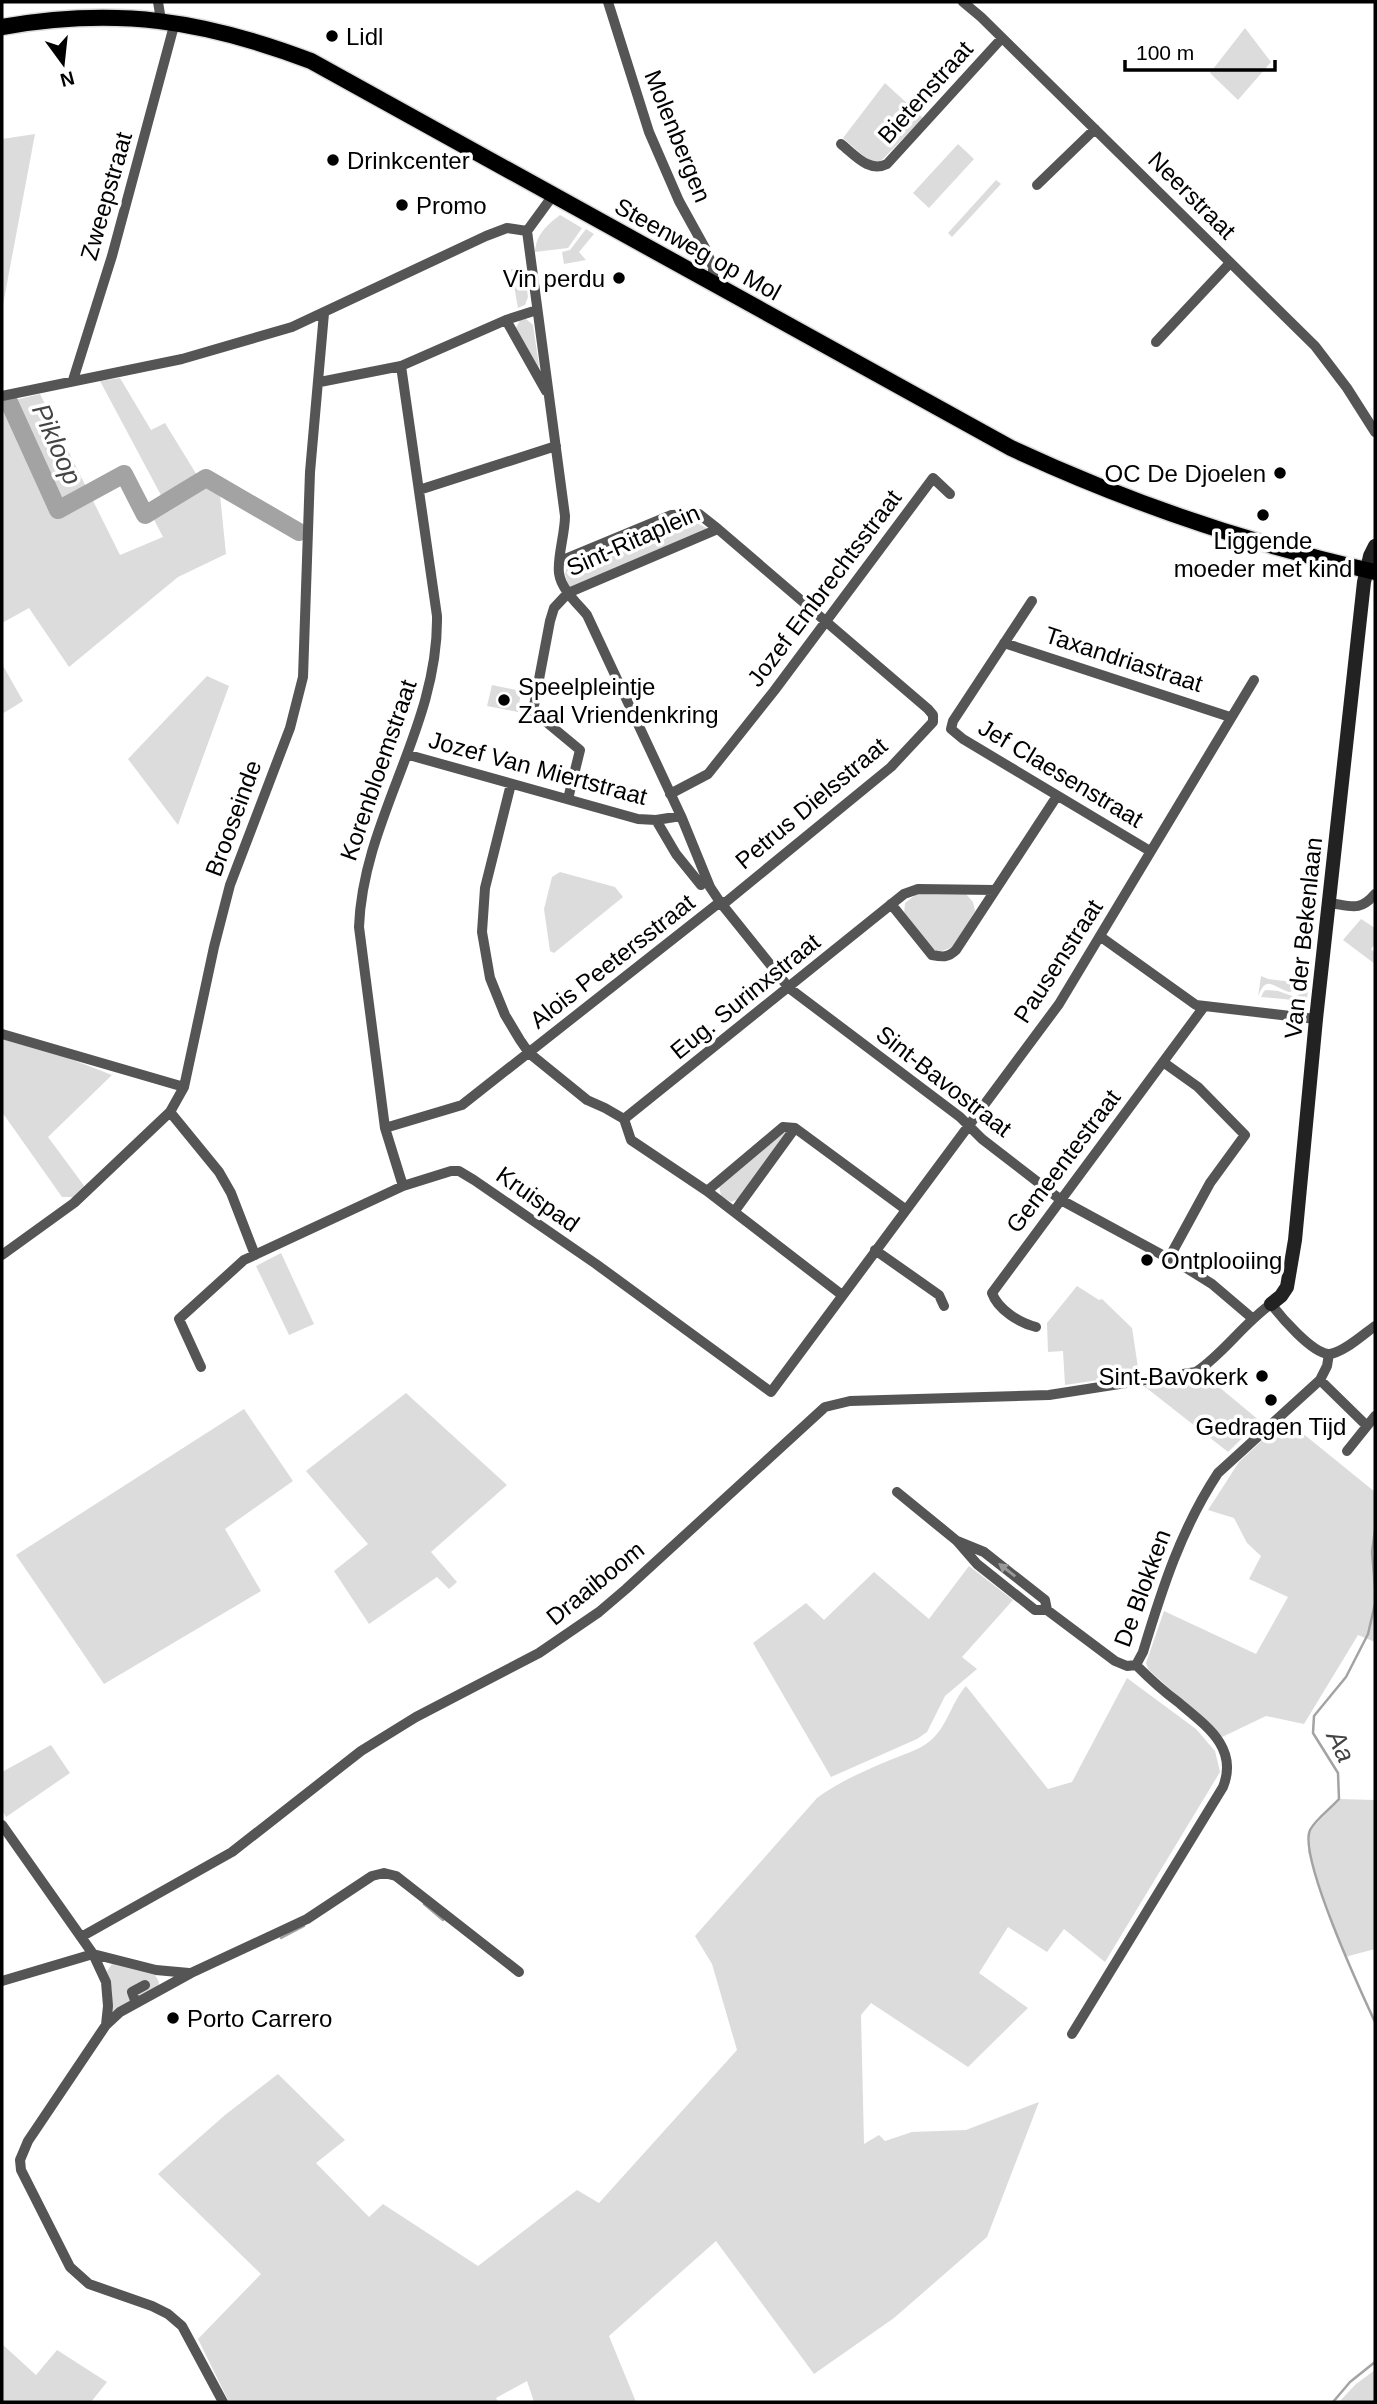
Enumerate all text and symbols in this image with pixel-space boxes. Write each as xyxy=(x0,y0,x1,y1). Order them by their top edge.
place label: Lidl xyxy=(346,23,383,50)
north arrow xyxy=(28,28,98,98)
marker: Lidl xyxy=(324,28,340,44)
scale bar xyxy=(1125,28,1276,72)
street label: Bietenstraat xyxy=(872,35,978,149)
text: 100 m xyxy=(1136,41,1194,64)
street label: Molenbergen xyxy=(639,66,717,206)
text: N xyxy=(58,67,77,91)
street label: Zweepstraat xyxy=(75,128,137,263)
street label: Neerstraat xyxy=(1143,146,1241,244)
place label: Drinkcenter xyxy=(347,147,470,174)
marker: Drinkcenter xyxy=(325,152,341,168)
place label: Promo xyxy=(416,192,487,219)
street label: Steenweg op Mol xyxy=(610,192,786,306)
marker: Promo xyxy=(394,197,410,213)
place label: Vin perdu xyxy=(503,265,605,292)
marker: Vin perdu xyxy=(611,270,627,286)
water label: Pikloop xyxy=(26,399,88,489)
place label: OC De Djoelen xyxy=(1105,460,1266,487)
marker: OC De Djoelen xyxy=(1272,465,1288,481)
street label: Jozef Embrechtsstraat xyxy=(741,484,907,691)
street label: Sint-Ritaplein xyxy=(562,499,704,581)
marker: Liggende moeder met kind xyxy=(1255,507,1271,523)
place label: Liggende moeder met kind xyxy=(1174,527,1352,582)
street label: Taxandriastraat xyxy=(1042,621,1207,697)
place label: Speelpleintje Zaal Vriendenkring xyxy=(518,673,719,728)
street label: Korenbloemstraat xyxy=(334,676,422,864)
marker: Speelpleintje Zaal Vriendenkring xyxy=(496,692,512,708)
street label: Jef Claesenstraat xyxy=(974,713,1148,833)
street label: Jozef Van Miertstraat xyxy=(426,726,650,810)
street label: Petrus Dielsstraat xyxy=(730,732,892,874)
street label: Brooseinde xyxy=(200,756,266,880)
street label: Van der Bekenlaan xyxy=(1279,836,1327,1040)
street label: Alois Peetersstraat xyxy=(524,888,700,1034)
street label: Pausenstraat xyxy=(1008,894,1108,1028)
street label: Eug. Surinxstraat xyxy=(665,927,825,1064)
street label: Sint-Bavostraat xyxy=(871,1020,1017,1142)
street label: Gemeentestraat xyxy=(1000,1084,1126,1238)
street label: Kruispad xyxy=(491,1161,585,1237)
place label: Ontplooiing xyxy=(1161,1247,1282,1274)
marker: Ontplooiing xyxy=(1139,1252,1155,1268)
place label: Sint-Bavokerk xyxy=(1099,1363,1249,1390)
marker: Sint-Bavokerk xyxy=(1254,1368,1270,1384)
marker: Gedragen Tijd xyxy=(1263,1392,1279,1408)
place label: Gedragen Tijd xyxy=(1196,1413,1346,1440)
street label: De Blokken xyxy=(1108,1526,1176,1650)
street label: Draaiboom xyxy=(541,1536,649,1630)
one-way arrow xyxy=(998,1562,1016,1577)
water label: Aa xyxy=(1320,1723,1361,1767)
place label: Porto Carrero xyxy=(187,2005,332,2032)
marker: Porto Carrero xyxy=(165,2010,181,2026)

